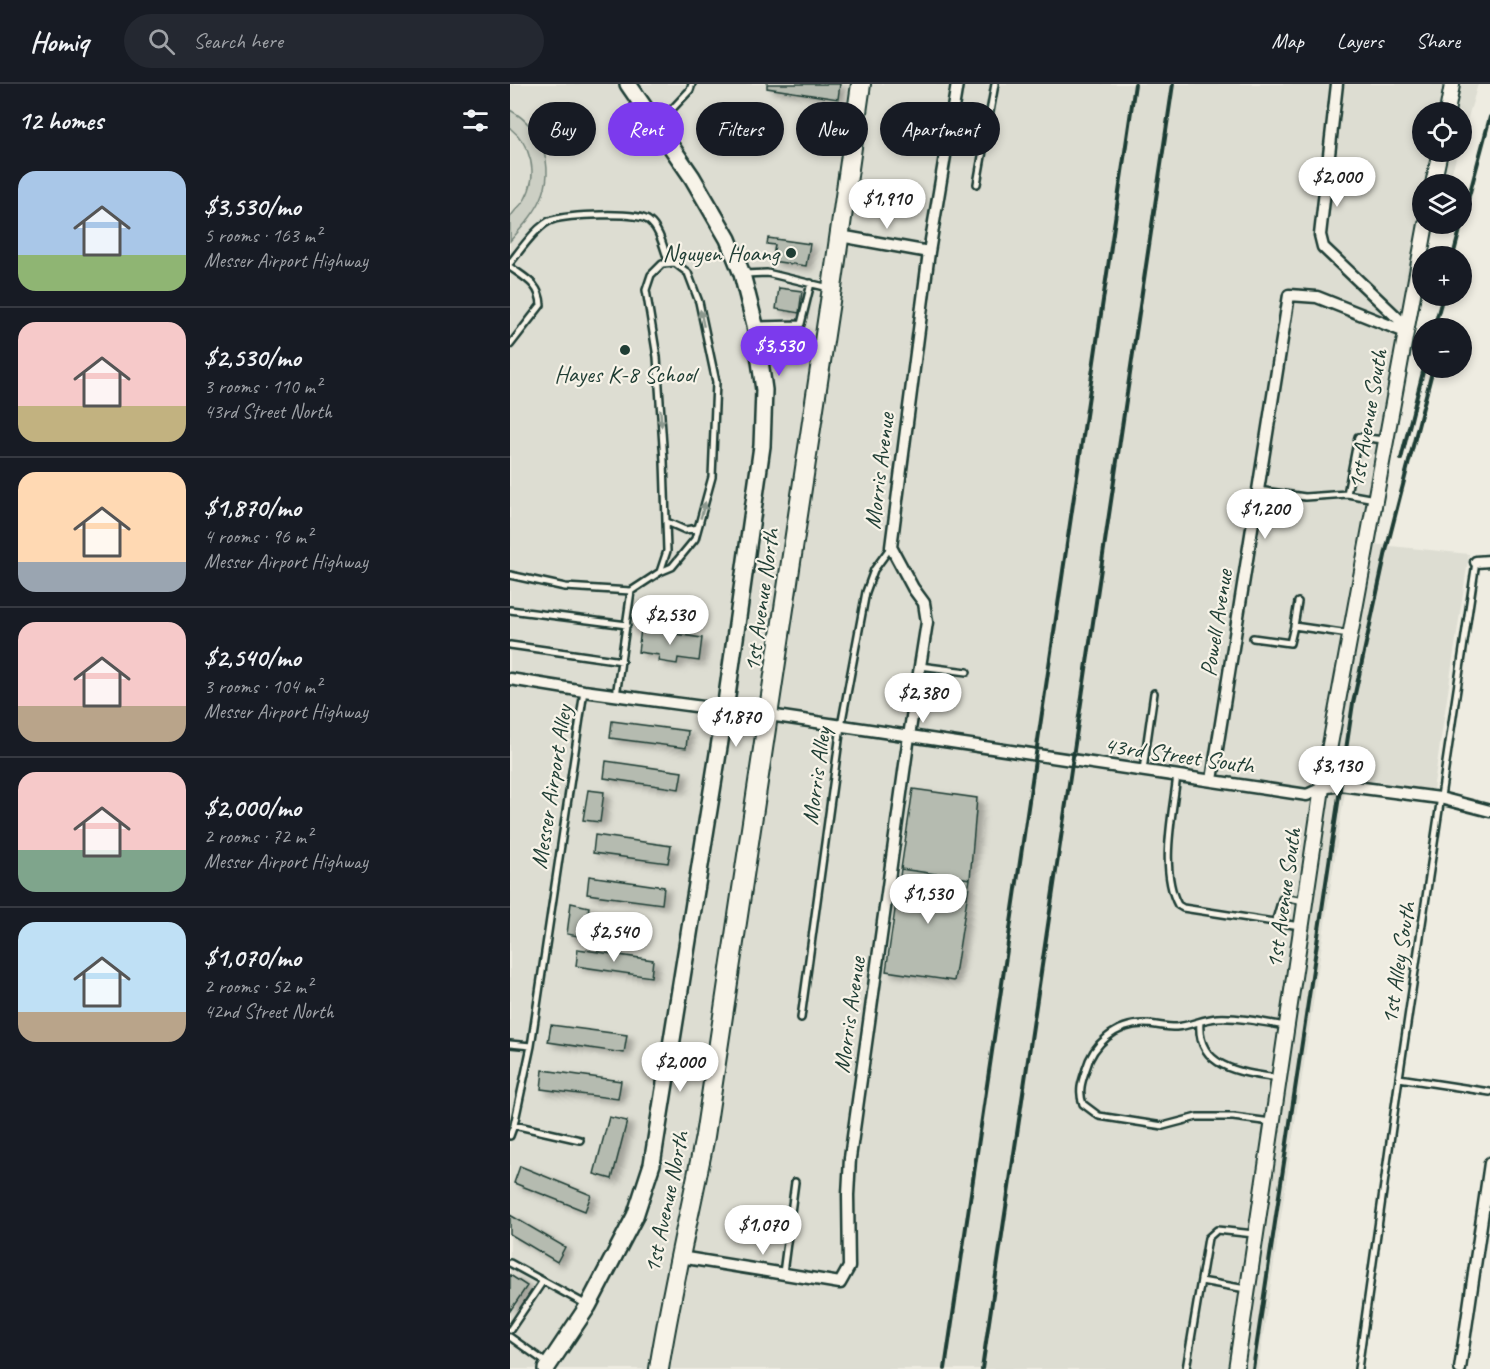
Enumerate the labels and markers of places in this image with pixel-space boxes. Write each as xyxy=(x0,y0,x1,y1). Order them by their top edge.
pin: $2,000 xyxy=(1288,157,1386,208)
pin: $1,910 xyxy=(838,179,936,230)
place label: Nguyen Hoang xyxy=(663,238,781,268)
marker: Nguyen Hoang xyxy=(784,246,798,260)
pin: $3,530 xyxy=(730,326,828,377)
marker: Hayes K-8 School xyxy=(618,343,632,357)
place label: Hayes K-8 School xyxy=(554,359,700,389)
pin: $1,200 xyxy=(1216,489,1314,540)
pin: $2,530 xyxy=(621,595,719,646)
pin: $2,380 xyxy=(874,673,972,724)
pin: $1,870 xyxy=(687,697,785,748)
pin: $3,130 xyxy=(1288,746,1386,797)
pin: $1,530 xyxy=(879,874,977,925)
pin: $2,540 xyxy=(565,912,663,963)
pin: $2,000 xyxy=(631,1042,729,1093)
pin: $1,070 xyxy=(714,1205,812,1256)

